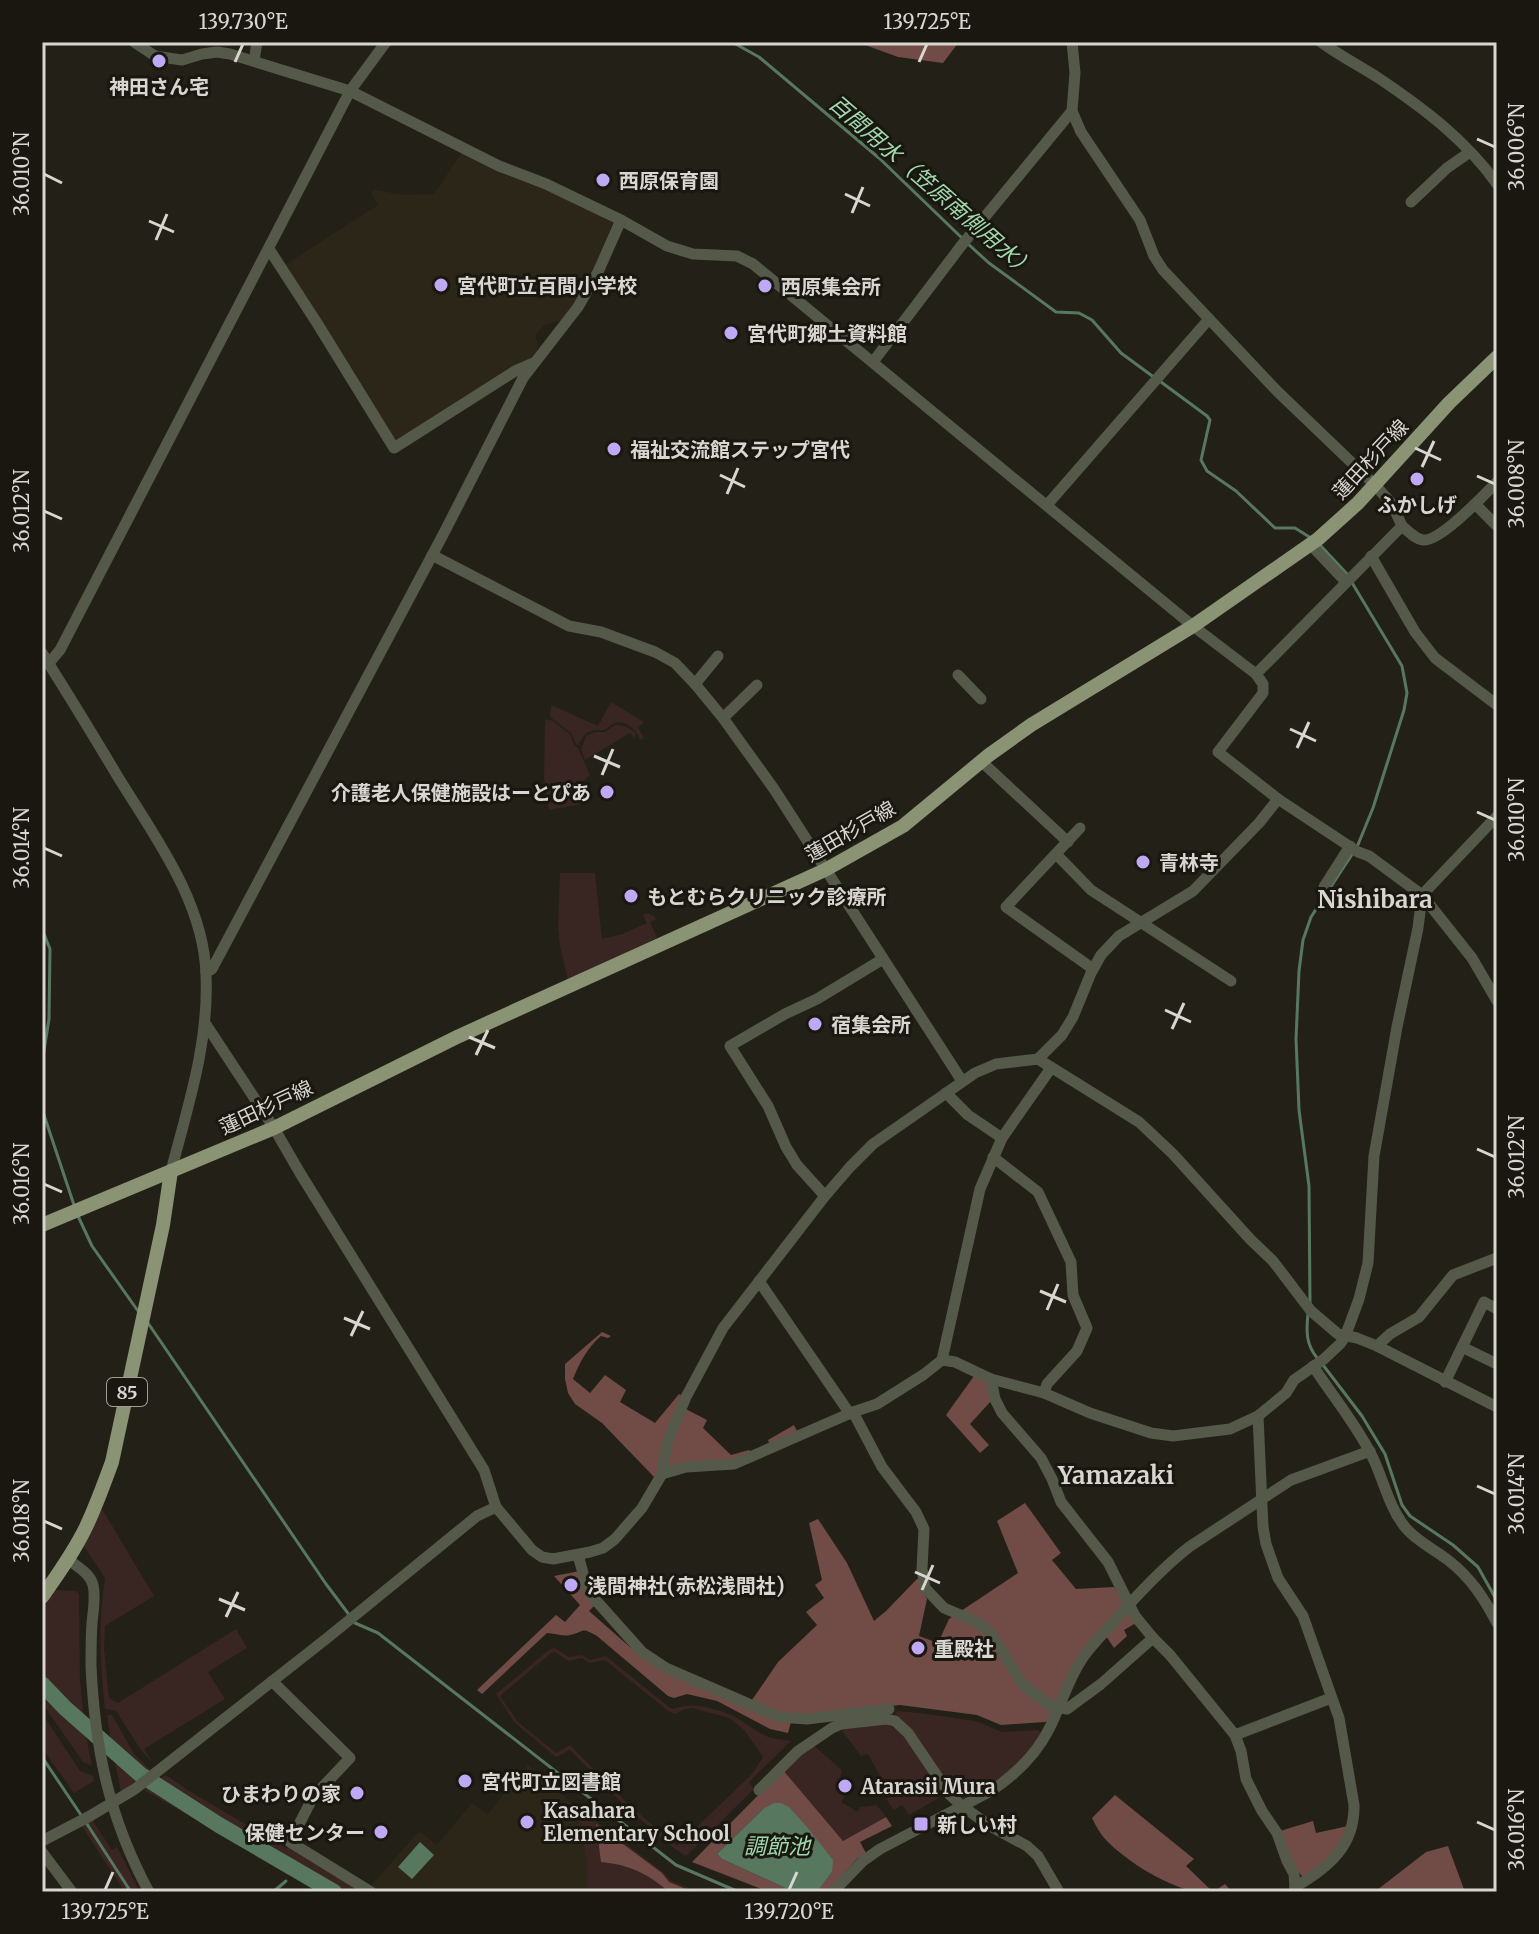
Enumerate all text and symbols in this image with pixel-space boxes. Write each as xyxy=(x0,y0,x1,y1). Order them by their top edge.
text: 139.730°E xyxy=(198,9,288,34)
text: 139.725°E xyxy=(883,9,971,34)
marker: 神田さん宅 xyxy=(150,52,168,70)
place label: 神田さん宅 xyxy=(109,74,209,99)
water label: 百間用水（笠原南側用水） xyxy=(823,89,1041,283)
text: 36.006°N xyxy=(1504,103,1529,191)
text: 36.010°N xyxy=(9,131,34,216)
place label: 西原保育園 xyxy=(619,168,719,193)
marker: 西原保育園 xyxy=(594,171,612,189)
place label: 宮代町立百間小学校 xyxy=(457,273,637,298)
place label: 西原集会所 xyxy=(781,274,881,299)
marker: 宮代町立百間小学校 xyxy=(432,276,450,294)
marker: 西原集会所 xyxy=(756,277,774,295)
place label: 宮代町郷土資料館 xyxy=(747,321,907,346)
marker: 宮代町郷土資料館 xyxy=(722,324,740,342)
street label: 蓮田杉戸線 xyxy=(1327,414,1413,504)
place label: 福祉交流館ステップ宮代 xyxy=(630,437,850,462)
text: 36.008°N xyxy=(1504,439,1529,528)
marker: 福祉交流館ステップ宮代 xyxy=(605,440,623,458)
text: 36.012°N xyxy=(9,469,34,553)
marker: ふかしげ xyxy=(1408,470,1426,488)
place label: ふかしげ xyxy=(1377,492,1457,517)
text: 36.010°N xyxy=(1504,777,1529,862)
place label: 介護老人保健施設はーとぴあ xyxy=(331,780,591,805)
marker: 介護老人保健施設はーとぴあ xyxy=(598,783,616,801)
street label: 蓮田杉戸線 xyxy=(800,795,900,867)
text: 36.014°N xyxy=(9,807,34,889)
place label: 青林寺 xyxy=(1159,850,1219,875)
marker: 青林寺 xyxy=(1134,853,1152,871)
place label: もとむらクリニック診療所 xyxy=(647,884,887,909)
district label: Nishibara xyxy=(1317,884,1433,915)
marker: もとむらクリニック診療所 xyxy=(622,887,640,905)
place label: 宿集会所 xyxy=(831,1012,911,1037)
marker: 宿集会所 xyxy=(806,1015,824,1033)
street label: 蓮田杉戸線 xyxy=(215,1075,317,1139)
text: 36.012°N xyxy=(1504,1115,1529,1199)
text: 36.016°N xyxy=(9,1142,34,1225)
road number: 85 xyxy=(107,1378,147,1406)
text: 36.014°N xyxy=(1504,1453,1529,1535)
district label: Yamazaki xyxy=(1057,1460,1174,1491)
text: 36.018°N xyxy=(9,1479,34,1563)
place label: 浅間神社(赤松浅間社) xyxy=(587,1573,785,1598)
marker: 浅間神社(赤松浅間社) xyxy=(562,1576,580,1594)
place label: 重殿社 xyxy=(934,1636,994,1661)
marker: 重殿社 xyxy=(909,1639,927,1657)
place label: 宮代町立図書館 xyxy=(481,1769,621,1794)
marker: 宮代町立図書館 xyxy=(456,1772,474,1790)
place label: Atarasii Mura xyxy=(860,1774,996,1799)
marker: Atarasii Mura xyxy=(836,1777,854,1795)
place label: ひまわりの家 xyxy=(221,1781,341,1806)
marker: ひまわりの家 xyxy=(348,1784,366,1802)
text: 36.016°N xyxy=(1504,1788,1529,1871)
place label: Kasahara Elementary School xyxy=(543,1798,730,1846)
place label: 新しい村 xyxy=(937,1812,1017,1837)
marker: Kasahara Elementary School xyxy=(518,1813,536,1831)
marker: 新しい村 xyxy=(912,1815,930,1833)
place label: 保健センター xyxy=(245,1820,365,1845)
marker: 保健センター xyxy=(372,1823,390,1841)
water label: 調節池 xyxy=(744,1832,812,1860)
text: 139.725°E xyxy=(61,1899,149,1924)
text: 139.720°E xyxy=(744,1899,834,1924)

